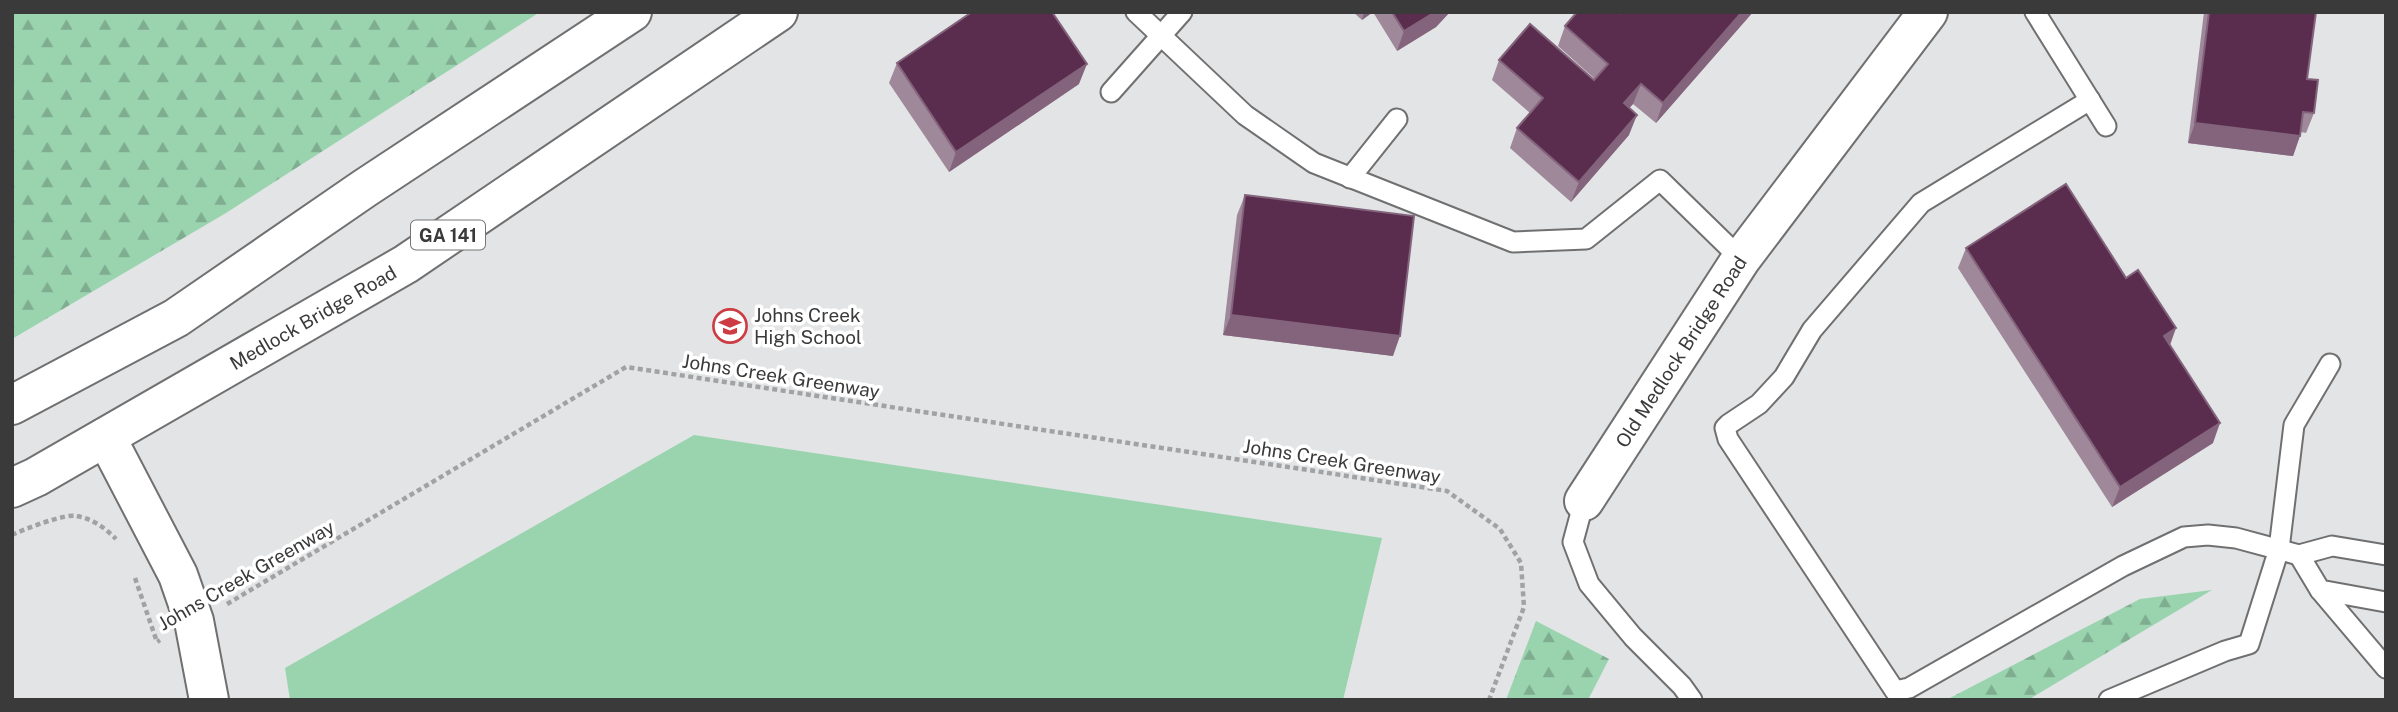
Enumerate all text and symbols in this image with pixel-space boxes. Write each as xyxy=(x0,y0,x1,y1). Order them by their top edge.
road number: GA 141 xyxy=(411,220,485,249)
street label: Old Medlock Bridge Road xyxy=(1611,252,1751,451)
street label: Medlock Bridge Road xyxy=(226,261,400,374)
place label: Johns Creek High School xyxy=(754,304,862,348)
school or university icon: Johns Creek High School xyxy=(711,307,749,345)
street label: Johns Creek Greenway xyxy=(681,350,881,402)
street label: Johns Creek Greenway xyxy=(1242,435,1442,487)
street label: Johns Creek Greenway xyxy=(154,516,338,634)

